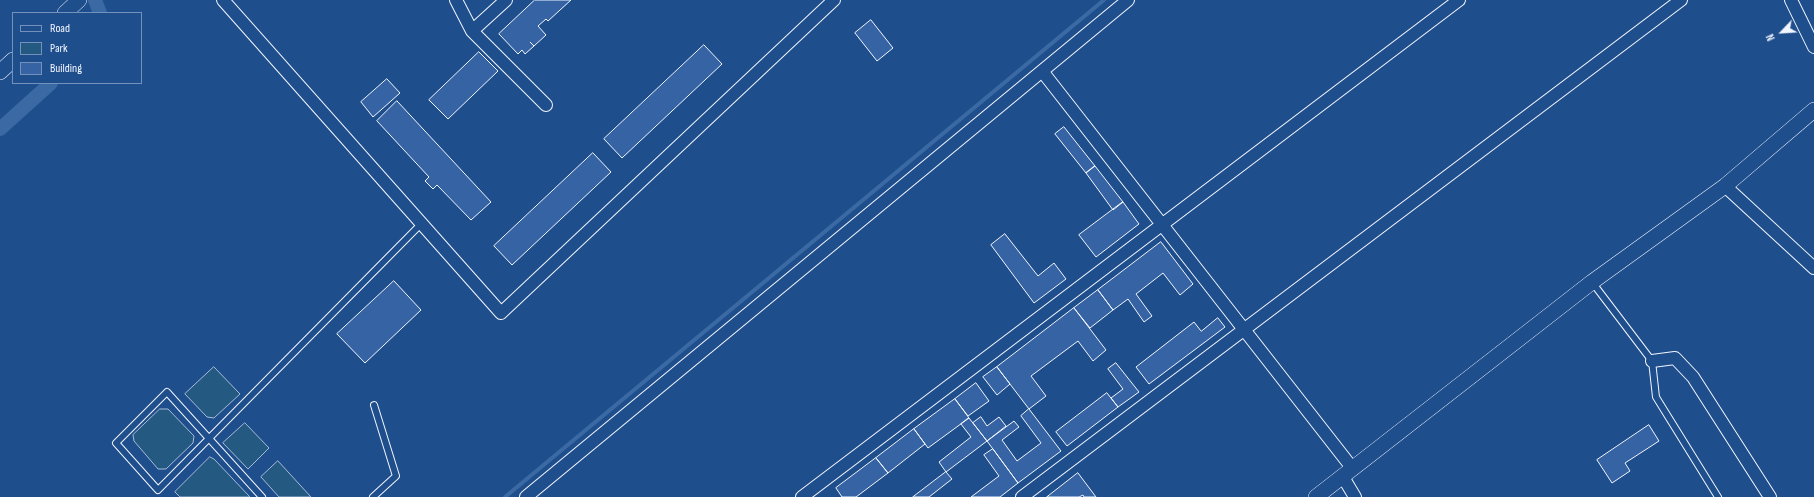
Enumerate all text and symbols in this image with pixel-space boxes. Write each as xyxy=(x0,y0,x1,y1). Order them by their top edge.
legend xyxy=(12,12,142,84)
north arrow xyxy=(1762,12,1802,52)
text: Road xyxy=(50,21,70,36)
text: N xyxy=(1764,32,1778,43)
text: Park xyxy=(50,41,68,56)
text: Building xyxy=(50,61,82,76)

